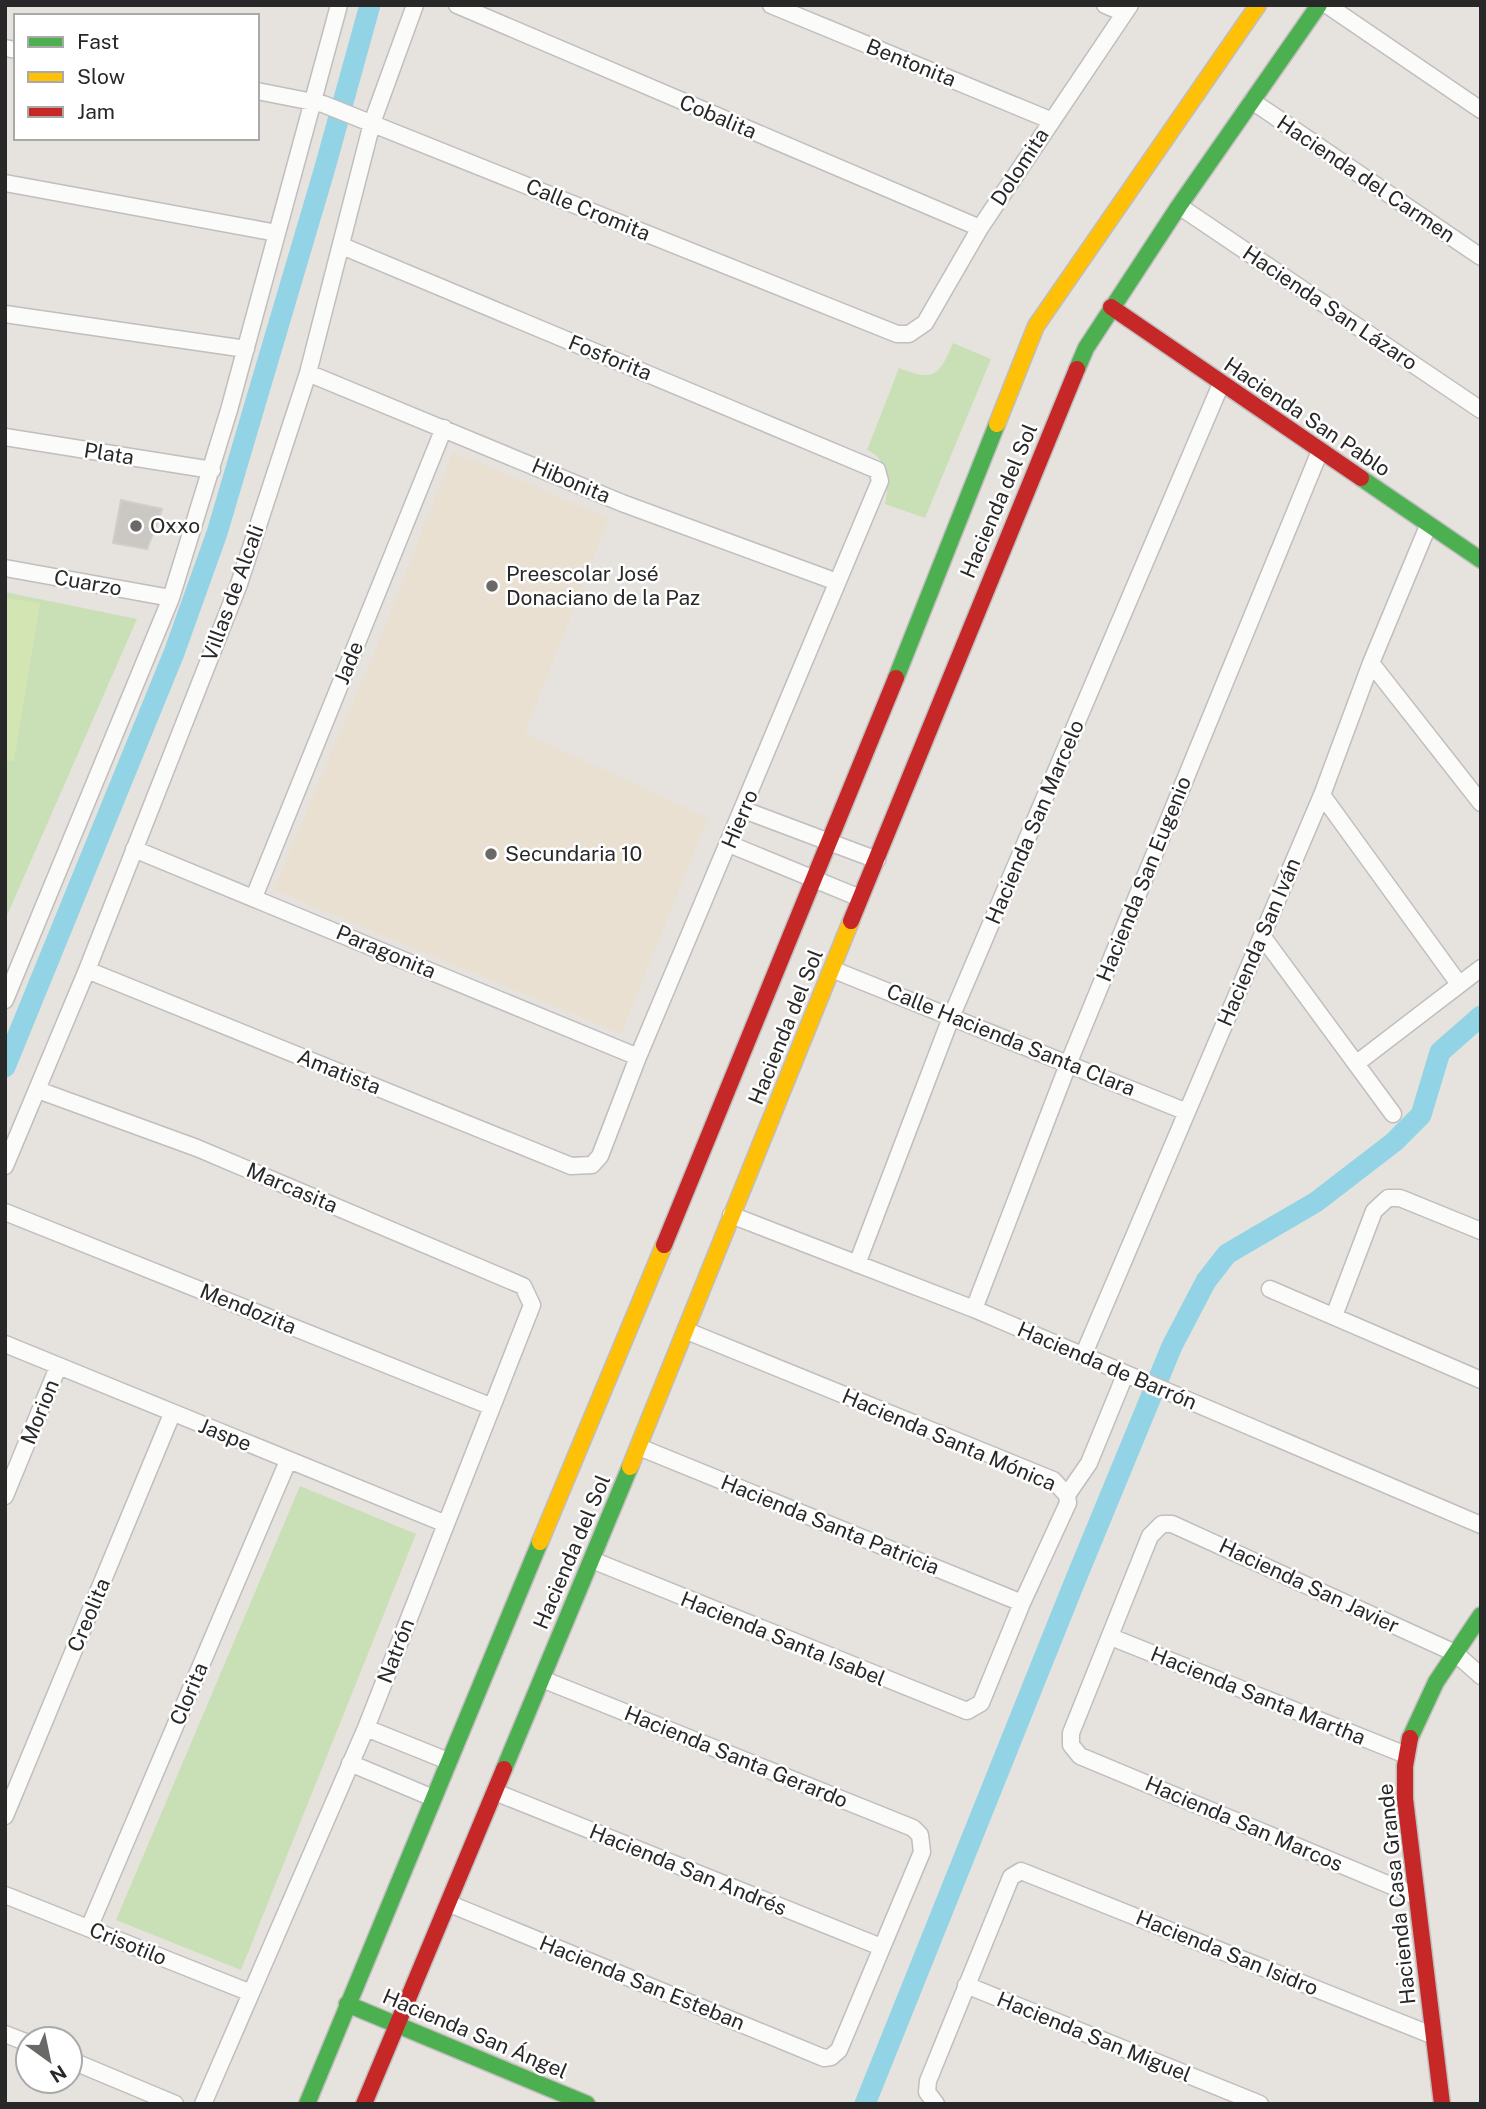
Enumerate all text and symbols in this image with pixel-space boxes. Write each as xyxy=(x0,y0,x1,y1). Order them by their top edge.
legend xyxy=(14,14,259,140)
text: Fast xyxy=(77,29,119,54)
street label: Bentonita xyxy=(863,33,960,92)
text: Slow xyxy=(77,64,125,89)
street label: Cobalita xyxy=(676,89,761,144)
text: Jam xyxy=(77,99,115,124)
street label: Hacienda del Carmen xyxy=(1273,110,1460,247)
street label: Dolomita xyxy=(985,123,1054,210)
street label: Calle Cromita xyxy=(522,173,654,246)
street label: Hacienda San Lázaro xyxy=(1238,240,1422,375)
street label: Fosforita xyxy=(565,330,656,386)
street label: Hacienda San Pablo xyxy=(1219,352,1395,482)
street label: Hacienda del Sol xyxy=(955,420,1042,582)
street label: Plata xyxy=(82,437,136,470)
street label: Hibonita xyxy=(528,453,614,508)
place label: Oxxo xyxy=(150,513,200,538)
marker: Oxxo xyxy=(128,518,144,534)
street label: Villas de Alcali xyxy=(196,521,269,664)
place label: Preescolar José Donaciano de la Paz xyxy=(506,561,700,610)
street label: Cuarzo xyxy=(52,564,124,601)
marker: Preescolar José Donaciano de la Paz xyxy=(484,578,500,594)
street label: Jade xyxy=(329,638,368,688)
street label: Hacienda San Marcelo xyxy=(980,716,1089,928)
street label: Hacienda San Eugenio xyxy=(1091,773,1196,985)
street label: Hierro xyxy=(716,786,763,852)
place label: Secundaria 10 xyxy=(505,841,642,866)
marker: Secundaria 10 xyxy=(483,846,499,862)
street label: Hacienda San Iván xyxy=(1212,854,1305,1030)
street label: Paragonita xyxy=(333,919,440,984)
street label: Hacienda del Sol xyxy=(743,946,828,1108)
street label: Calle Hacienda Santa Clara xyxy=(883,978,1139,1101)
street label: Amatista xyxy=(294,1044,385,1100)
street label: Marcasita xyxy=(243,1157,341,1218)
street label: Mendozita xyxy=(196,1278,300,1339)
street label: Hacienda de Barrón xyxy=(1014,1316,1201,1415)
street label: Morion xyxy=(15,1376,64,1448)
street label: Hacienda Santa Mónica xyxy=(838,1383,1060,1496)
street label: Jaspe xyxy=(195,1413,255,1456)
street label: Hacienda Santa Patricia xyxy=(717,1469,943,1580)
street label: Hacienda del Sol xyxy=(528,1471,615,1633)
street label: Hacienda San Javier xyxy=(1215,1533,1403,1638)
street label: Creolita xyxy=(62,1574,115,1655)
street label: Hacienda Santa Isabel xyxy=(677,1586,889,1691)
street label: Natrón xyxy=(372,1615,419,1687)
street label: Hacienda Santa Martha xyxy=(1147,1641,1369,1750)
street label: Clorita xyxy=(164,1659,213,1729)
street label: Hacienda Santa Gerardo xyxy=(621,1700,851,1813)
street label: Hacienda San Marcos xyxy=(1142,1771,1347,1876)
street label: Hacienda Casa Grande xyxy=(1372,1782,1421,2006)
street label: Hacienda San Andrés xyxy=(586,1819,790,1921)
street label: Hacienda San Isidro xyxy=(1132,1905,1322,2001)
street label: Crisotilo xyxy=(86,1917,170,1970)
street label: Hacienda San Esteban xyxy=(536,1930,749,2035)
street label: Hacienda San Ángel xyxy=(379,1983,571,2084)
street label: Hacienda San Miguel xyxy=(993,1986,1195,2087)
north arrow xyxy=(14,2025,84,2095)
text: N xyxy=(46,2061,70,2088)

